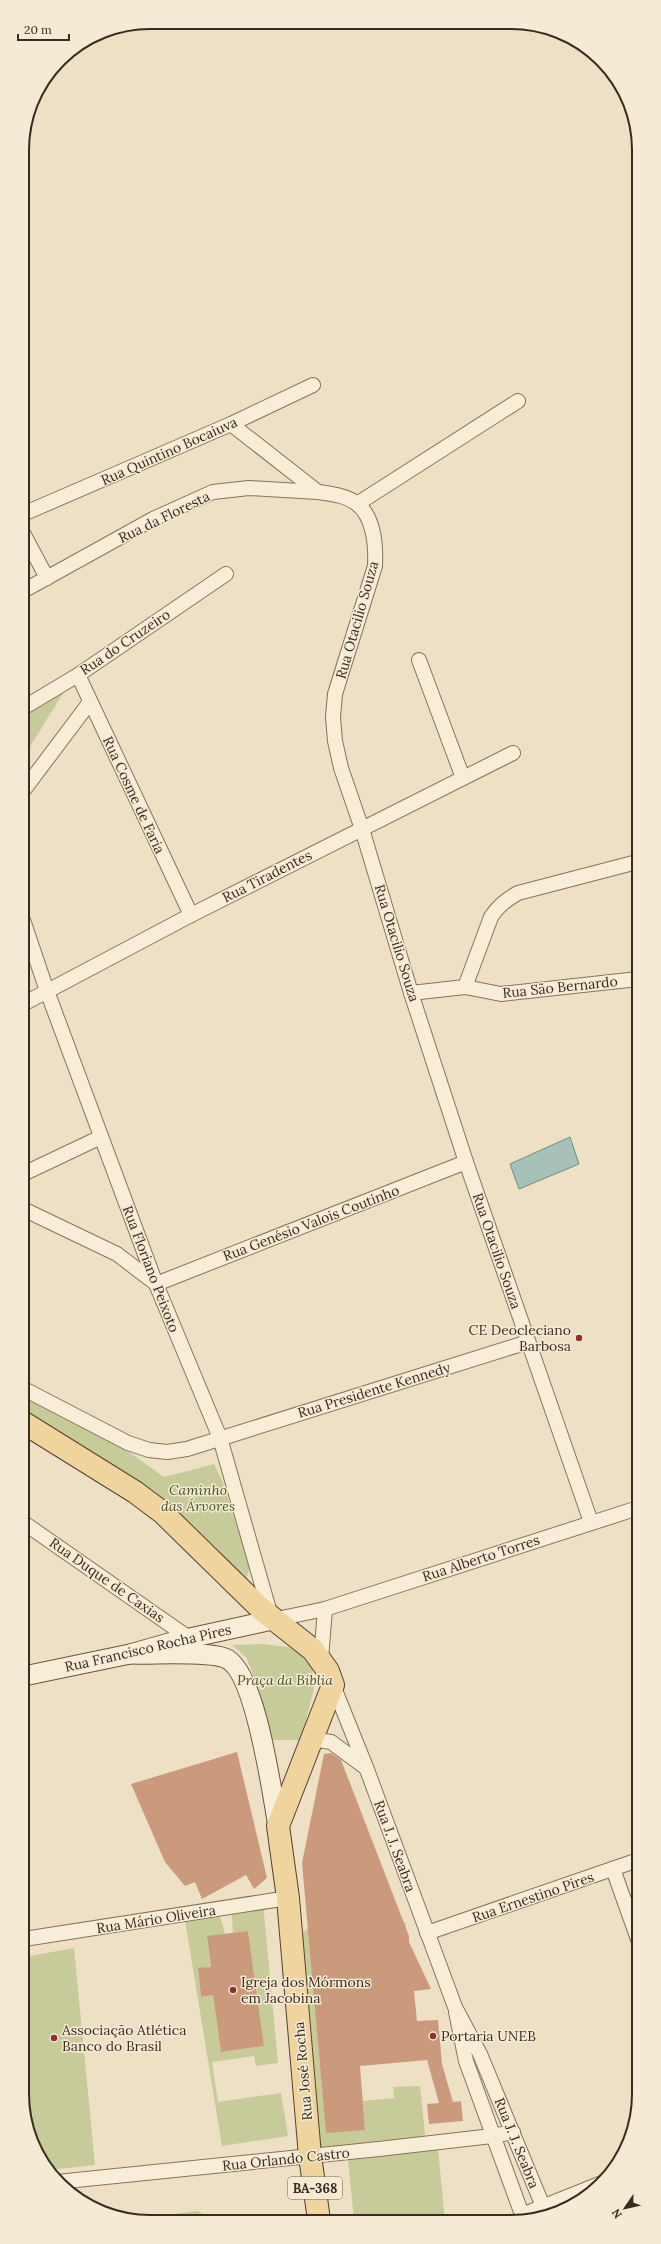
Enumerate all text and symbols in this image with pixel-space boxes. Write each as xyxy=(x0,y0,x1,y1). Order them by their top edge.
scale bar xyxy=(18,16,69,42)
text: 20 m xyxy=(24,22,52,37)
street label: Rua Quintino Bocaiuva xyxy=(98,413,240,489)
street label: Rua da Floresta xyxy=(115,487,213,547)
street label: Rua Otacilio Souza xyxy=(332,559,382,681)
street label: Rua do Cruzeiro xyxy=(76,605,174,679)
street label: Rua Cosme de Faria xyxy=(99,733,169,857)
street label: Rua Tiradentes xyxy=(219,846,315,906)
street label: Rua Otacilio Souza xyxy=(371,882,423,1004)
street label: Rua São Bernardo xyxy=(502,972,618,1002)
street label: Rua Genésio Valois Coutinho xyxy=(220,1181,402,1265)
street label: Rua Otacilio Souza xyxy=(469,1191,525,1311)
street label: Rua Floriano Peixoto xyxy=(119,1203,183,1335)
place label: CE Deocleciano Barbosa xyxy=(469,1321,571,1355)
marker: CE Deocleciano Barbosa xyxy=(574,1333,584,1343)
street label: Rua Presidente Kennedy xyxy=(295,1358,453,1422)
park label: Caminho das Árvores xyxy=(161,1481,235,1515)
street label: Rua Alberto Torres xyxy=(420,1531,542,1585)
street label: Rua Duque de Caxias xyxy=(46,1534,168,1626)
street label: Rua Francisco Rocha Pires xyxy=(63,1620,233,1676)
park label: Praça da Bíblia xyxy=(237,1671,333,1689)
street label: Rua J. J. Seabra xyxy=(370,1798,420,1894)
street label: Rua Ernestino Pires xyxy=(470,1868,596,1926)
street label: Rua Mário Oliveira xyxy=(95,1901,217,1937)
place label: Igreja dos Mórmons em Jacobina xyxy=(241,1973,371,2007)
marker: Igreja dos Mórmons em Jacobina xyxy=(228,1985,238,1995)
place label: Associação Atlética Banco do Brasil xyxy=(61,2021,186,2055)
street label: Rua José Rocha xyxy=(290,2021,316,2121)
place label: Portaria UNEB xyxy=(441,2027,536,2045)
marker: Portaria UNEB xyxy=(428,2031,438,2041)
marker: Associação Atlética Banco do Brasil xyxy=(49,2033,59,2043)
street label: Rua J. J. Seabra xyxy=(491,2095,543,2191)
street label: Rua Orlando Castro xyxy=(221,2143,351,2175)
road number: BA-368 xyxy=(288,2177,342,2199)
north arrow xyxy=(605,2188,645,2228)
text: N xyxy=(608,2206,625,2221)

